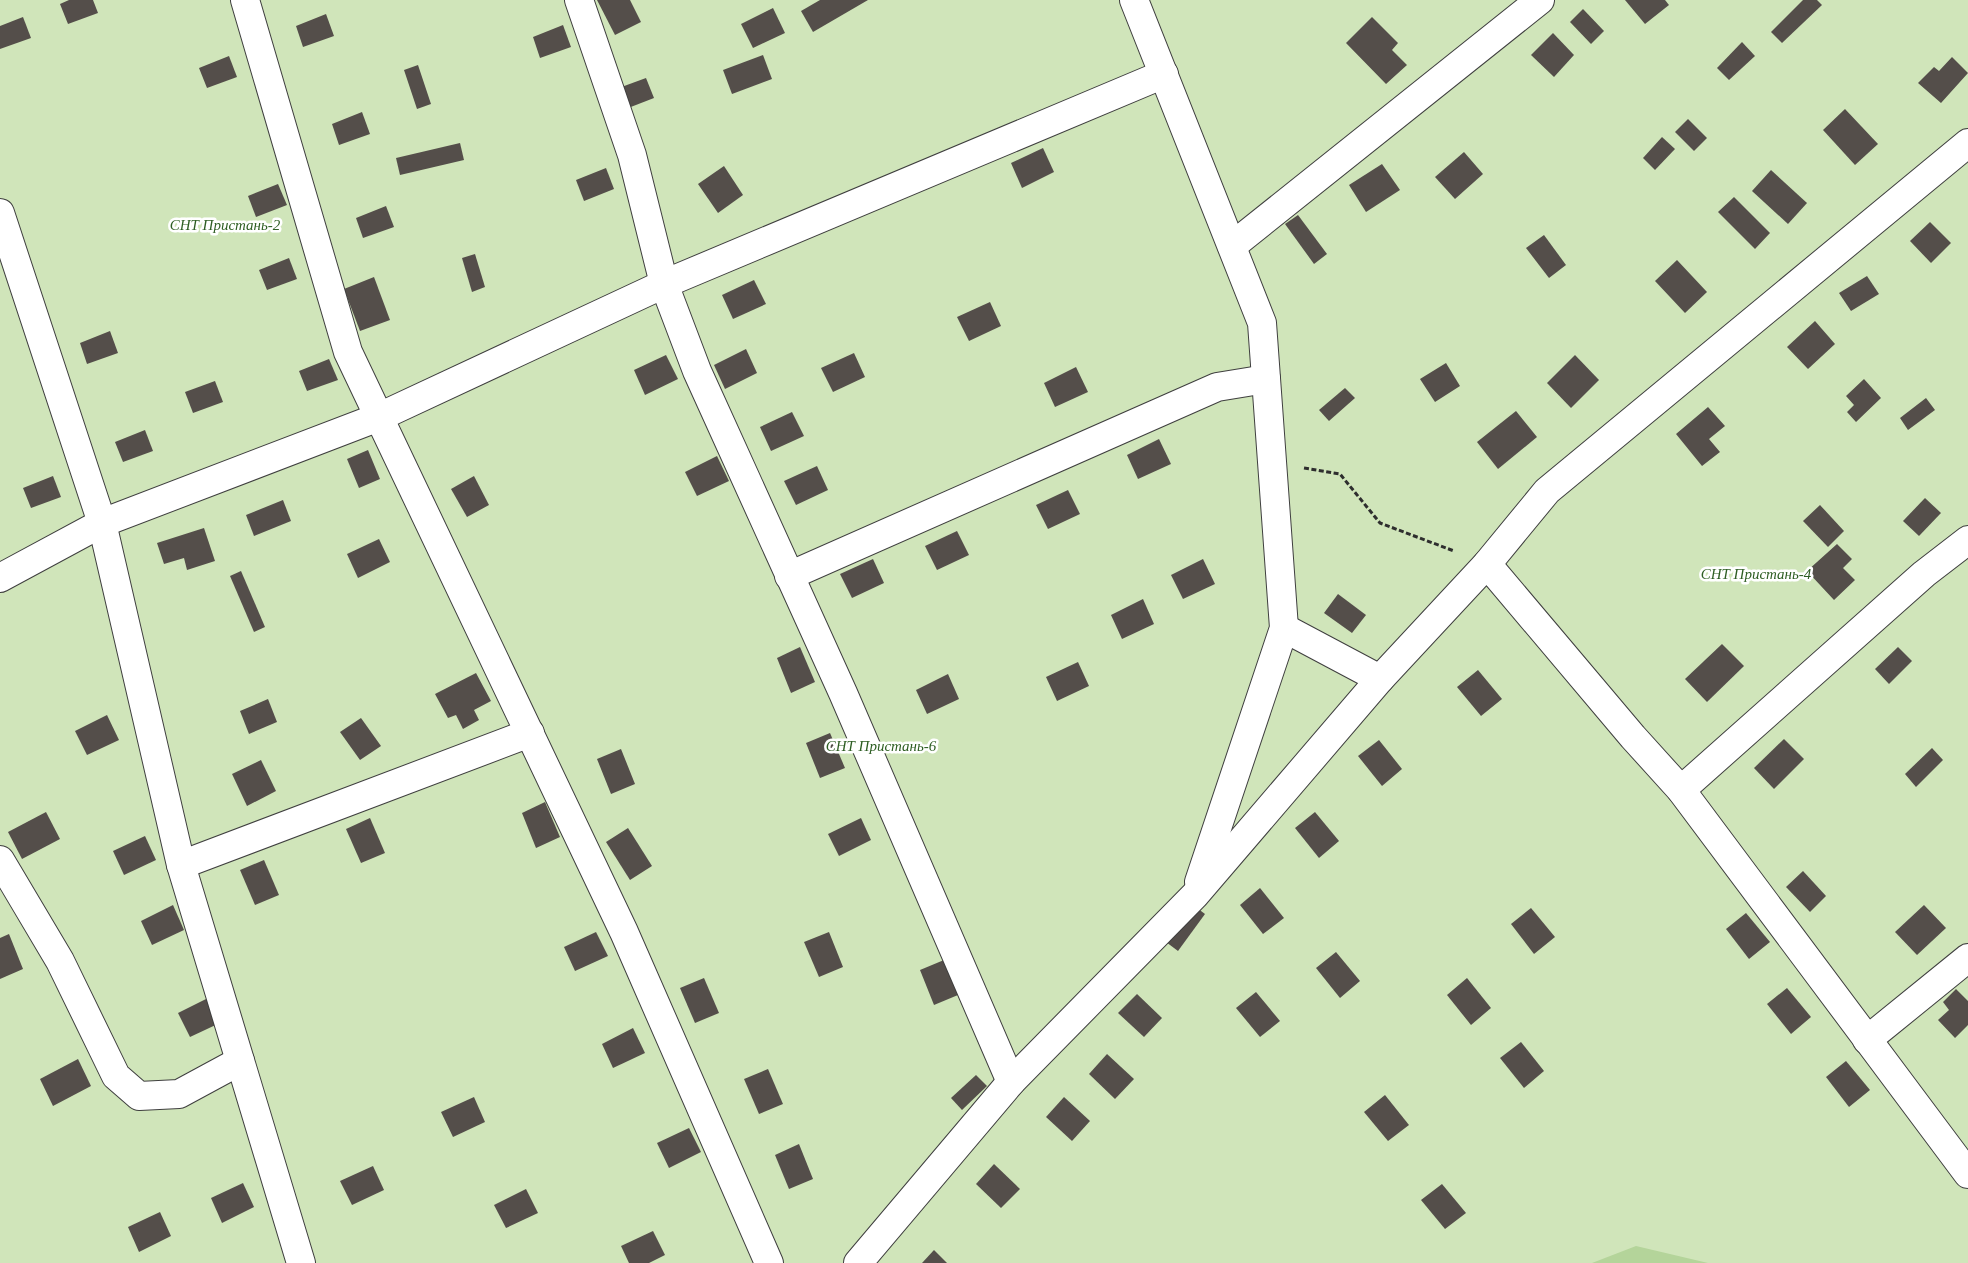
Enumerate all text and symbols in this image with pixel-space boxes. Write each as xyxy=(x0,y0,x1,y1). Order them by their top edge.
park label: СНТ Пристань-2 xyxy=(170,217,281,233)
park label: СНТ Пристань-4 xyxy=(1701,566,1812,582)
park label: СНТ Пристань-6 xyxy=(826,738,937,754)

